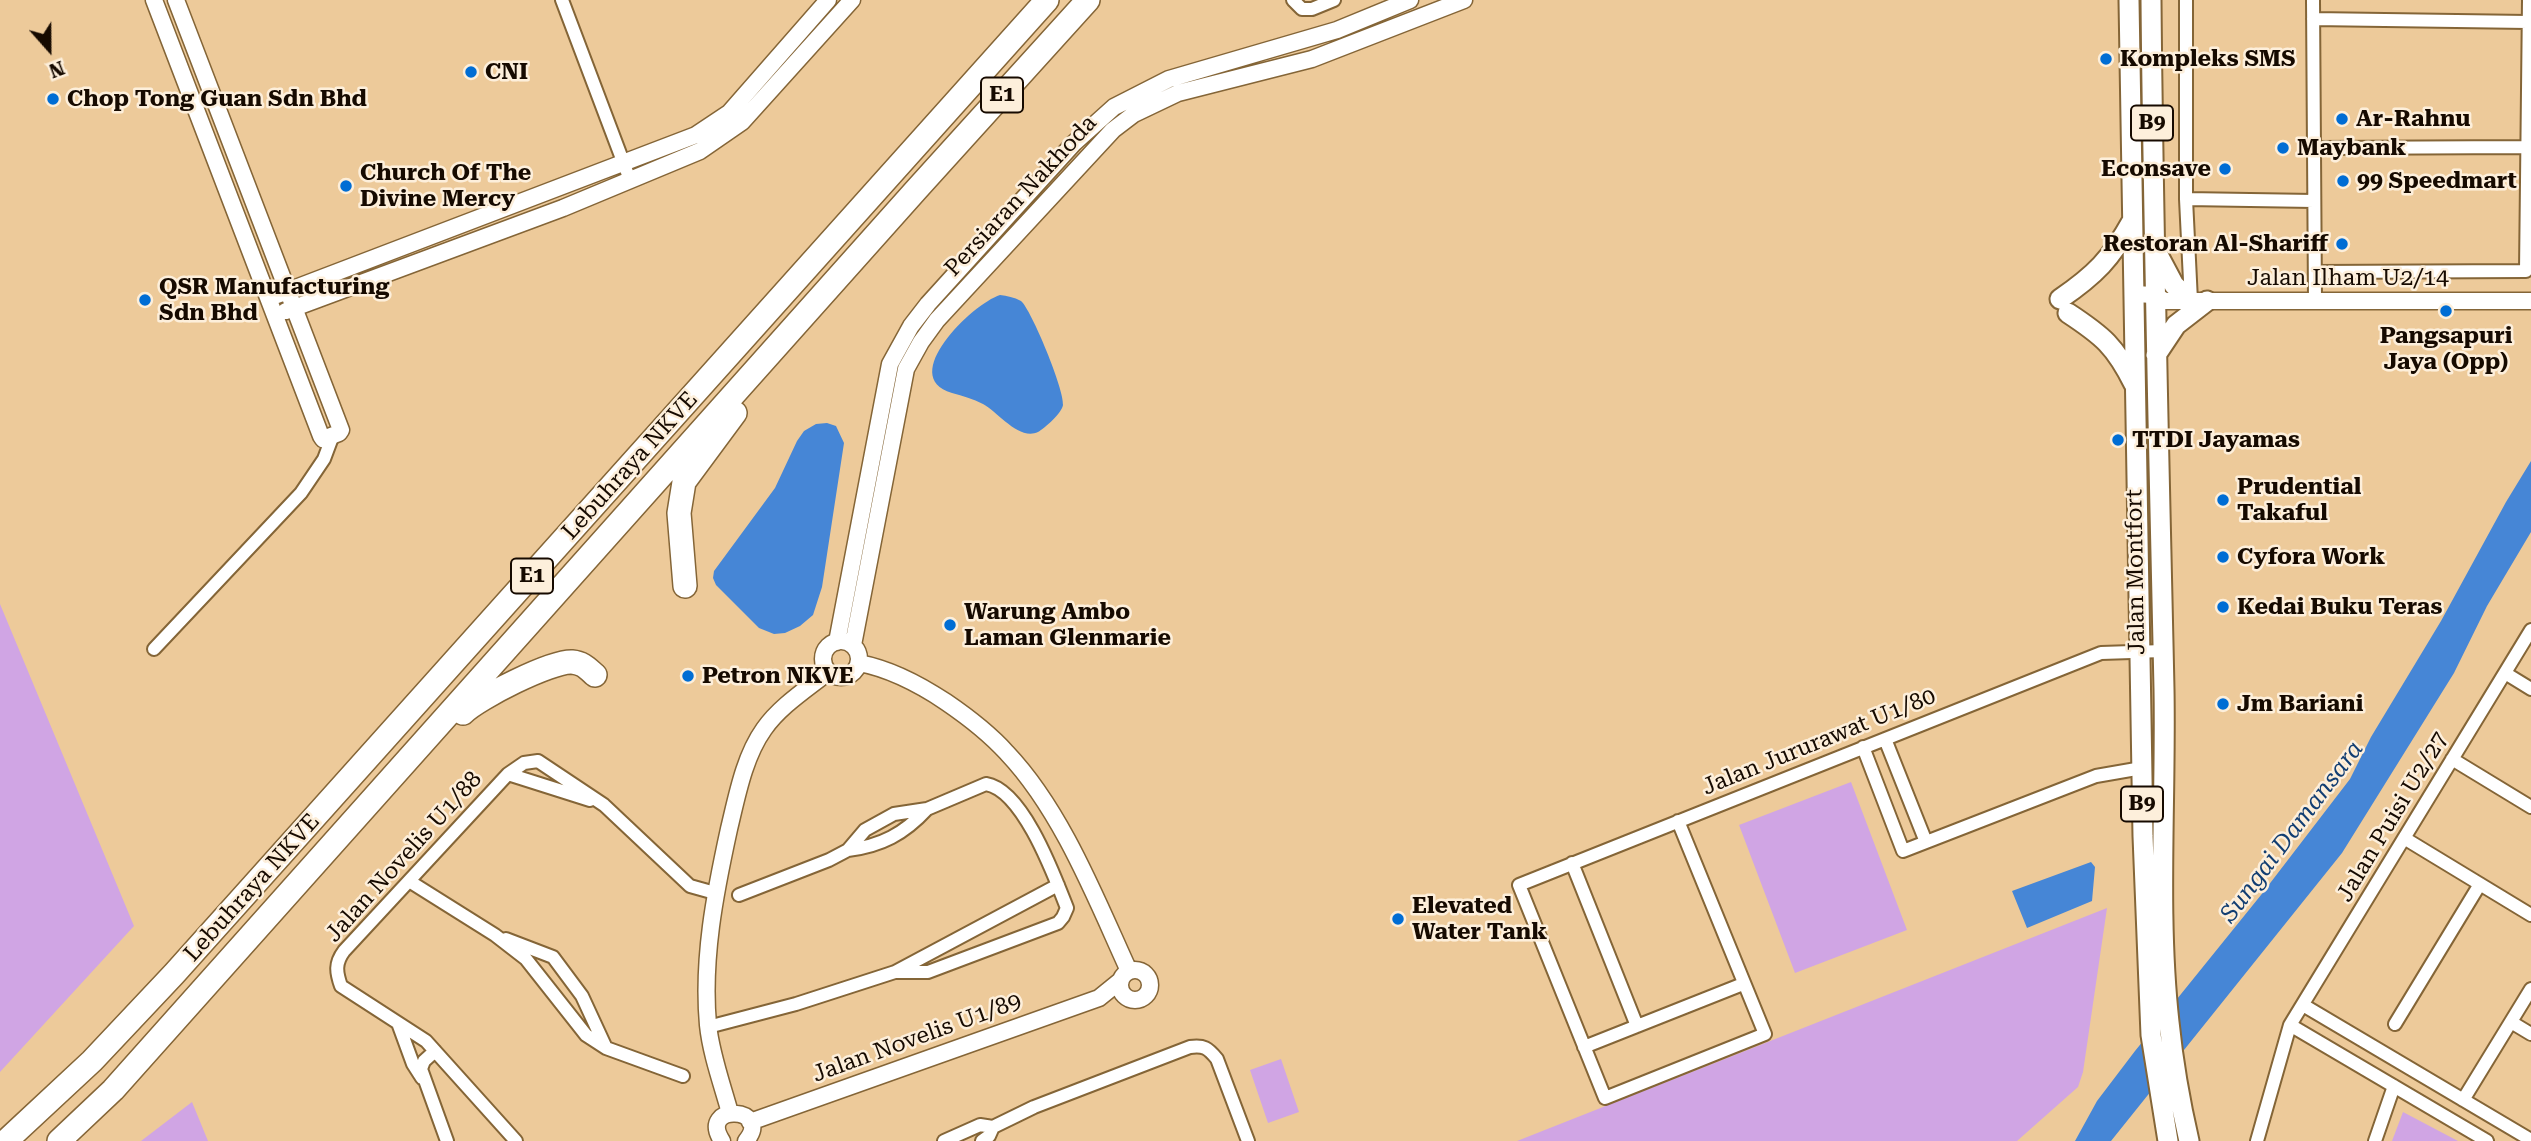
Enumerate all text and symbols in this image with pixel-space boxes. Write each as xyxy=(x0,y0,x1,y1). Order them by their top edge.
north arrow xyxy=(14,14,84,84)
place label: Kompleks SMS xyxy=(2120,45,2296,73)
marker: Kompleks SMS xyxy=(2098,51,2114,67)
text: N xyxy=(46,56,68,82)
place label: CNI xyxy=(485,58,528,86)
marker: CNI xyxy=(463,64,479,80)
road number: E1 xyxy=(981,78,1023,112)
place label: Chop Tong Guan Sdn Bhd xyxy=(67,85,367,113)
marker: Chop Tong Guan Sdn Bhd xyxy=(45,91,61,107)
place label: Ar-Rahnu xyxy=(2356,105,2470,133)
road number: B9 xyxy=(2131,106,2173,140)
street label: Persiaran Nakhoda xyxy=(939,110,1103,282)
marker: Ar-Rahnu xyxy=(2334,111,2350,127)
place label: Maybank xyxy=(2297,134,2406,162)
marker: Maybank xyxy=(2275,140,2291,156)
place label: Econsave xyxy=(2101,155,2211,183)
place label: Church Of The Divine Mercy xyxy=(360,159,531,213)
marker: Econsave xyxy=(2217,161,2233,177)
place label: 99 Speedmart xyxy=(2357,167,2517,195)
marker: 99 Speedmart xyxy=(2335,173,2351,189)
marker: Church Of The Divine Mercy xyxy=(338,178,354,194)
place label: Restoran Al-Shariff xyxy=(2103,230,2328,258)
marker: Restoran Al-Shariff xyxy=(2334,236,2350,252)
street label: Jalan Ilham U2/14 xyxy=(2247,264,2449,292)
place label: QSR Manufacturing Sdn Bhd xyxy=(159,273,390,327)
marker: QSR Manufacturing Sdn Bhd xyxy=(137,292,153,308)
marker: Pangsapuri Jaya (Opp) xyxy=(2438,303,2454,319)
place label: Pangsapuri Jaya (Opp) xyxy=(2380,322,2512,376)
street label: Lebuhraya NKVE xyxy=(556,386,704,546)
place label: TTDI Jayamas xyxy=(2132,426,2300,454)
marker: TTDI Jayamas xyxy=(2110,432,2126,448)
place label: Prudential Takaful xyxy=(2237,473,2361,527)
street label: Jalan Montfort xyxy=(2121,489,2151,655)
marker: Prudential Takaful xyxy=(2215,492,2231,508)
place label: Cyfora Work xyxy=(2237,543,2385,571)
marker: Cyfora Work xyxy=(2215,549,2231,565)
road number: E1 xyxy=(511,558,553,594)
place label: Kedai Buku Teras xyxy=(2237,593,2442,621)
place label: Warung Ambo Laman Glenmarie xyxy=(964,598,1171,652)
marker: Kedai Buku Teras xyxy=(2215,599,2231,615)
marker: Warung Ambo Laman Glenmarie xyxy=(942,617,958,633)
place label: Petron NKVE xyxy=(702,662,854,690)
marker: Petron NKVE xyxy=(680,668,696,684)
street label: Jalan Jururawat U1/80 xyxy=(1698,683,1940,801)
place label: Jm Bariani xyxy=(2237,690,2363,718)
marker: Jm Bariani xyxy=(2215,696,2231,712)
street label: Jalan Puisi U2/27 xyxy=(2331,727,2455,907)
water label: Sungai Damansara xyxy=(2214,736,2370,928)
street label: Jalan Novelis U1/88 xyxy=(320,766,488,948)
road number: B9 xyxy=(2121,786,2163,822)
street label: Lebuhraya NKVE xyxy=(178,808,326,968)
place label: Elevated Water Tank xyxy=(1412,892,1547,946)
marker: Elevated Water Tank xyxy=(1390,911,1406,927)
street label: Jalan Novelis U1/89 xyxy=(809,987,1025,1089)

